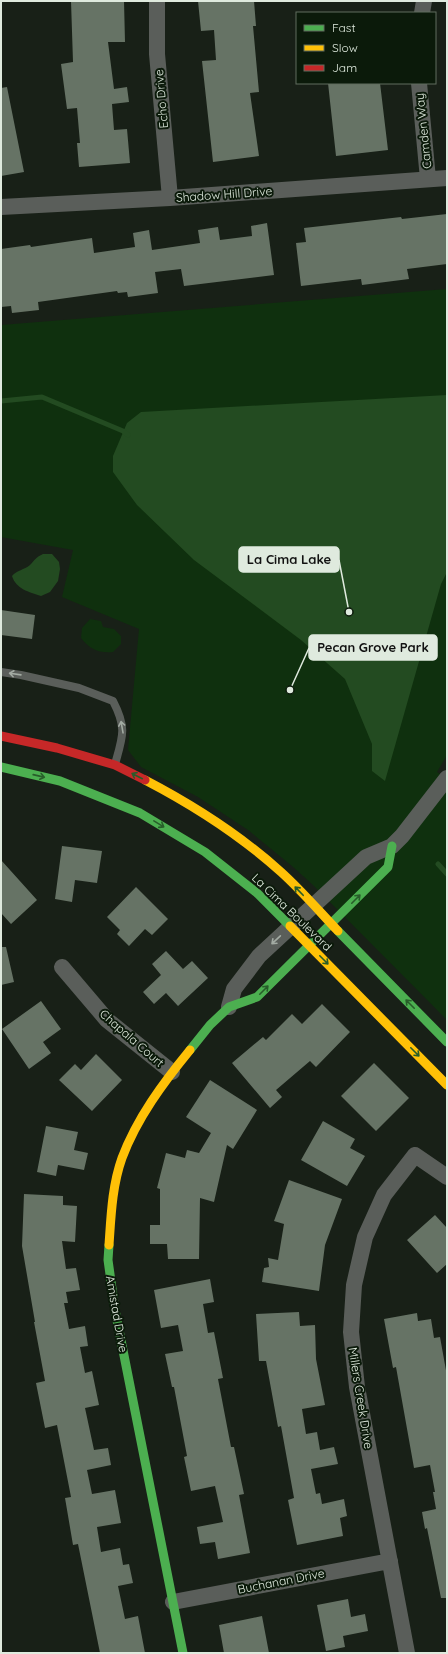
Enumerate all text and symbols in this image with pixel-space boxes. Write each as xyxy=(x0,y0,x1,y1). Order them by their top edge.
legend xyxy=(296,12,436,84)
text: Fast xyxy=(332,20,356,35)
text: Slow xyxy=(332,40,358,55)
text: Jam xyxy=(332,60,357,75)
street label: Echo Drive xyxy=(151,69,171,129)
street label: Camden Way xyxy=(412,92,434,170)
street label: Shadow Hill Drive xyxy=(175,183,273,205)
callout: La Cima Lake xyxy=(239,547,339,572)
text: La Cima Lake xyxy=(247,551,332,567)
callout: Pecan Grove Park xyxy=(309,635,437,660)
text: Pecan Grove Park xyxy=(317,639,429,655)
one-way arrow xyxy=(9,670,22,678)
one-way arrow xyxy=(118,721,126,734)
one-way arrow xyxy=(32,772,45,780)
one-way arrow xyxy=(131,772,143,780)
one-way arrow xyxy=(153,821,165,829)
street label: La Cima Boulevard xyxy=(249,870,335,954)
one-way arrow xyxy=(295,886,304,896)
one-way arrow xyxy=(351,894,361,904)
one-way arrow xyxy=(271,935,281,945)
one-way arrow xyxy=(319,955,328,965)
one-way arrow xyxy=(259,985,269,995)
one-way arrow xyxy=(405,999,415,1009)
street label: Chapala Court xyxy=(97,1006,167,1070)
one-way arrow xyxy=(410,1047,420,1057)
street label: Amistad Drive xyxy=(103,1274,131,1354)
street label: Millers Creek Drive xyxy=(346,1346,376,1450)
street label: Buchanan Drive xyxy=(236,1565,326,1597)

